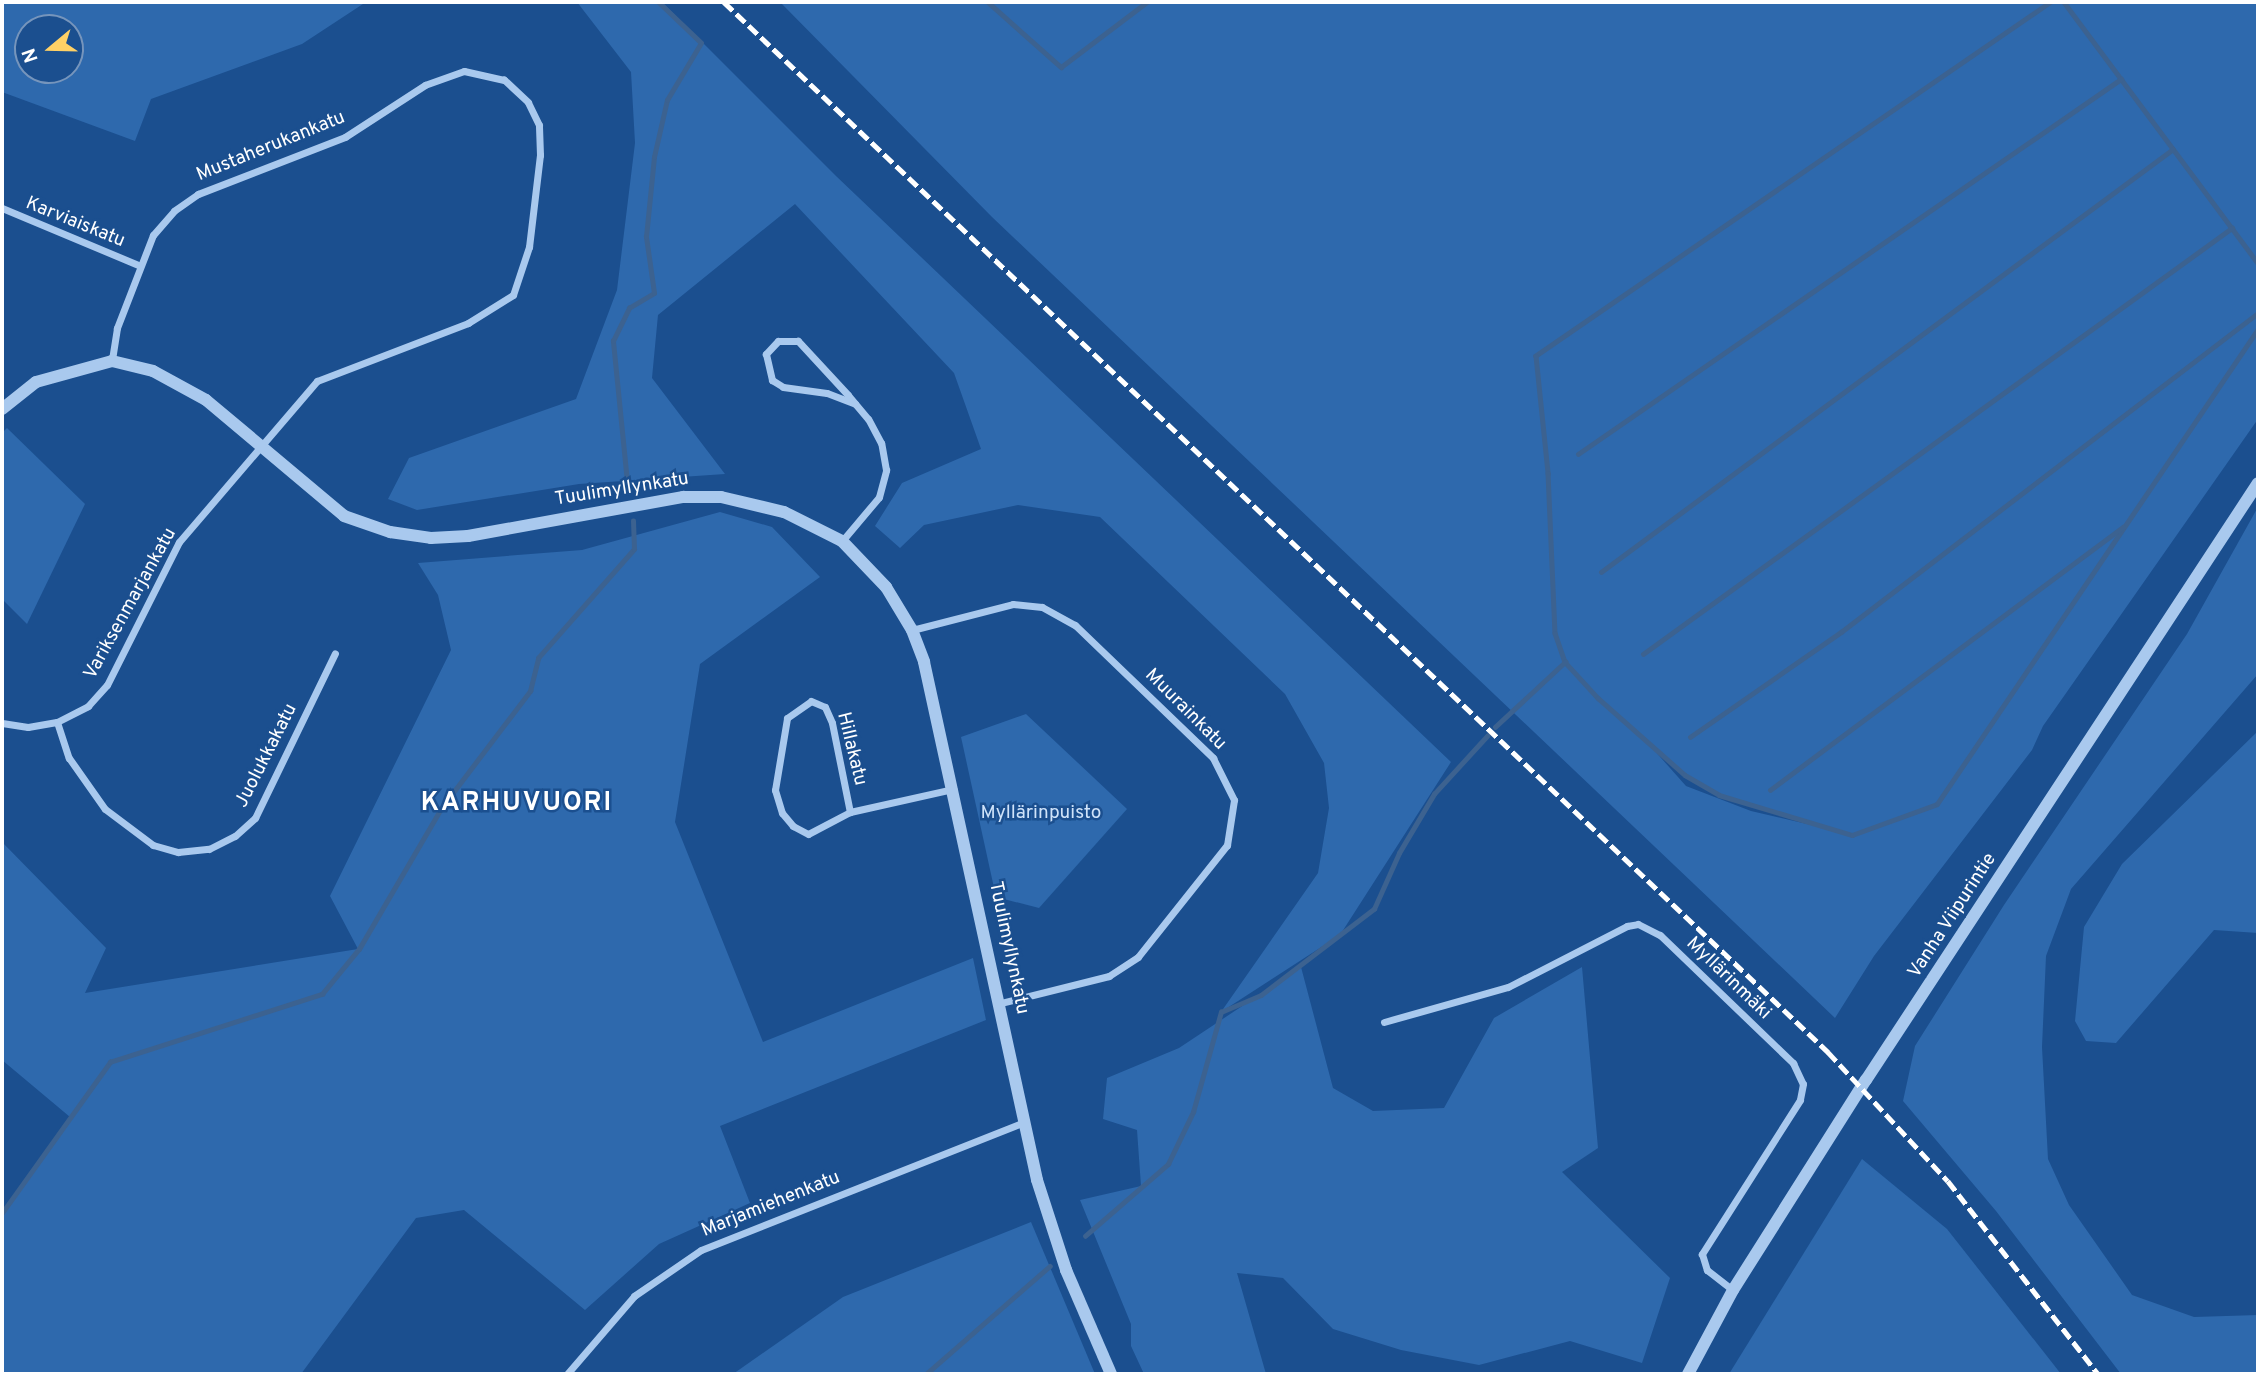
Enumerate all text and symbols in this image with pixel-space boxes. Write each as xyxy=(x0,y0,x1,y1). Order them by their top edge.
north arrow xyxy=(14,14,84,84)
text: N xyxy=(17,45,45,66)
street label: Mustaherukankatu xyxy=(193,107,349,187)
street label: Karviaiskatu xyxy=(22,193,128,253)
street label: Tuulimyllynkatu xyxy=(553,468,691,512)
street label: Variksenmarjankatu xyxy=(80,524,182,684)
street label: Muurainkatu xyxy=(1139,664,1231,756)
street label: Juolukkakatu xyxy=(231,700,303,812)
street label: Hillakatu xyxy=(831,710,871,788)
district label: KARHUVUORI xyxy=(422,788,612,820)
park label: Myllärinpuisto xyxy=(981,803,1101,825)
street label: Vanha Viipurintie xyxy=(1904,849,2002,983)
street label: Tuulimyllynkatu xyxy=(983,879,1033,1017)
street label: Myllärinmäki xyxy=(1681,933,1775,1025)
street label: Marjamiehenkatu xyxy=(698,1167,844,1243)

